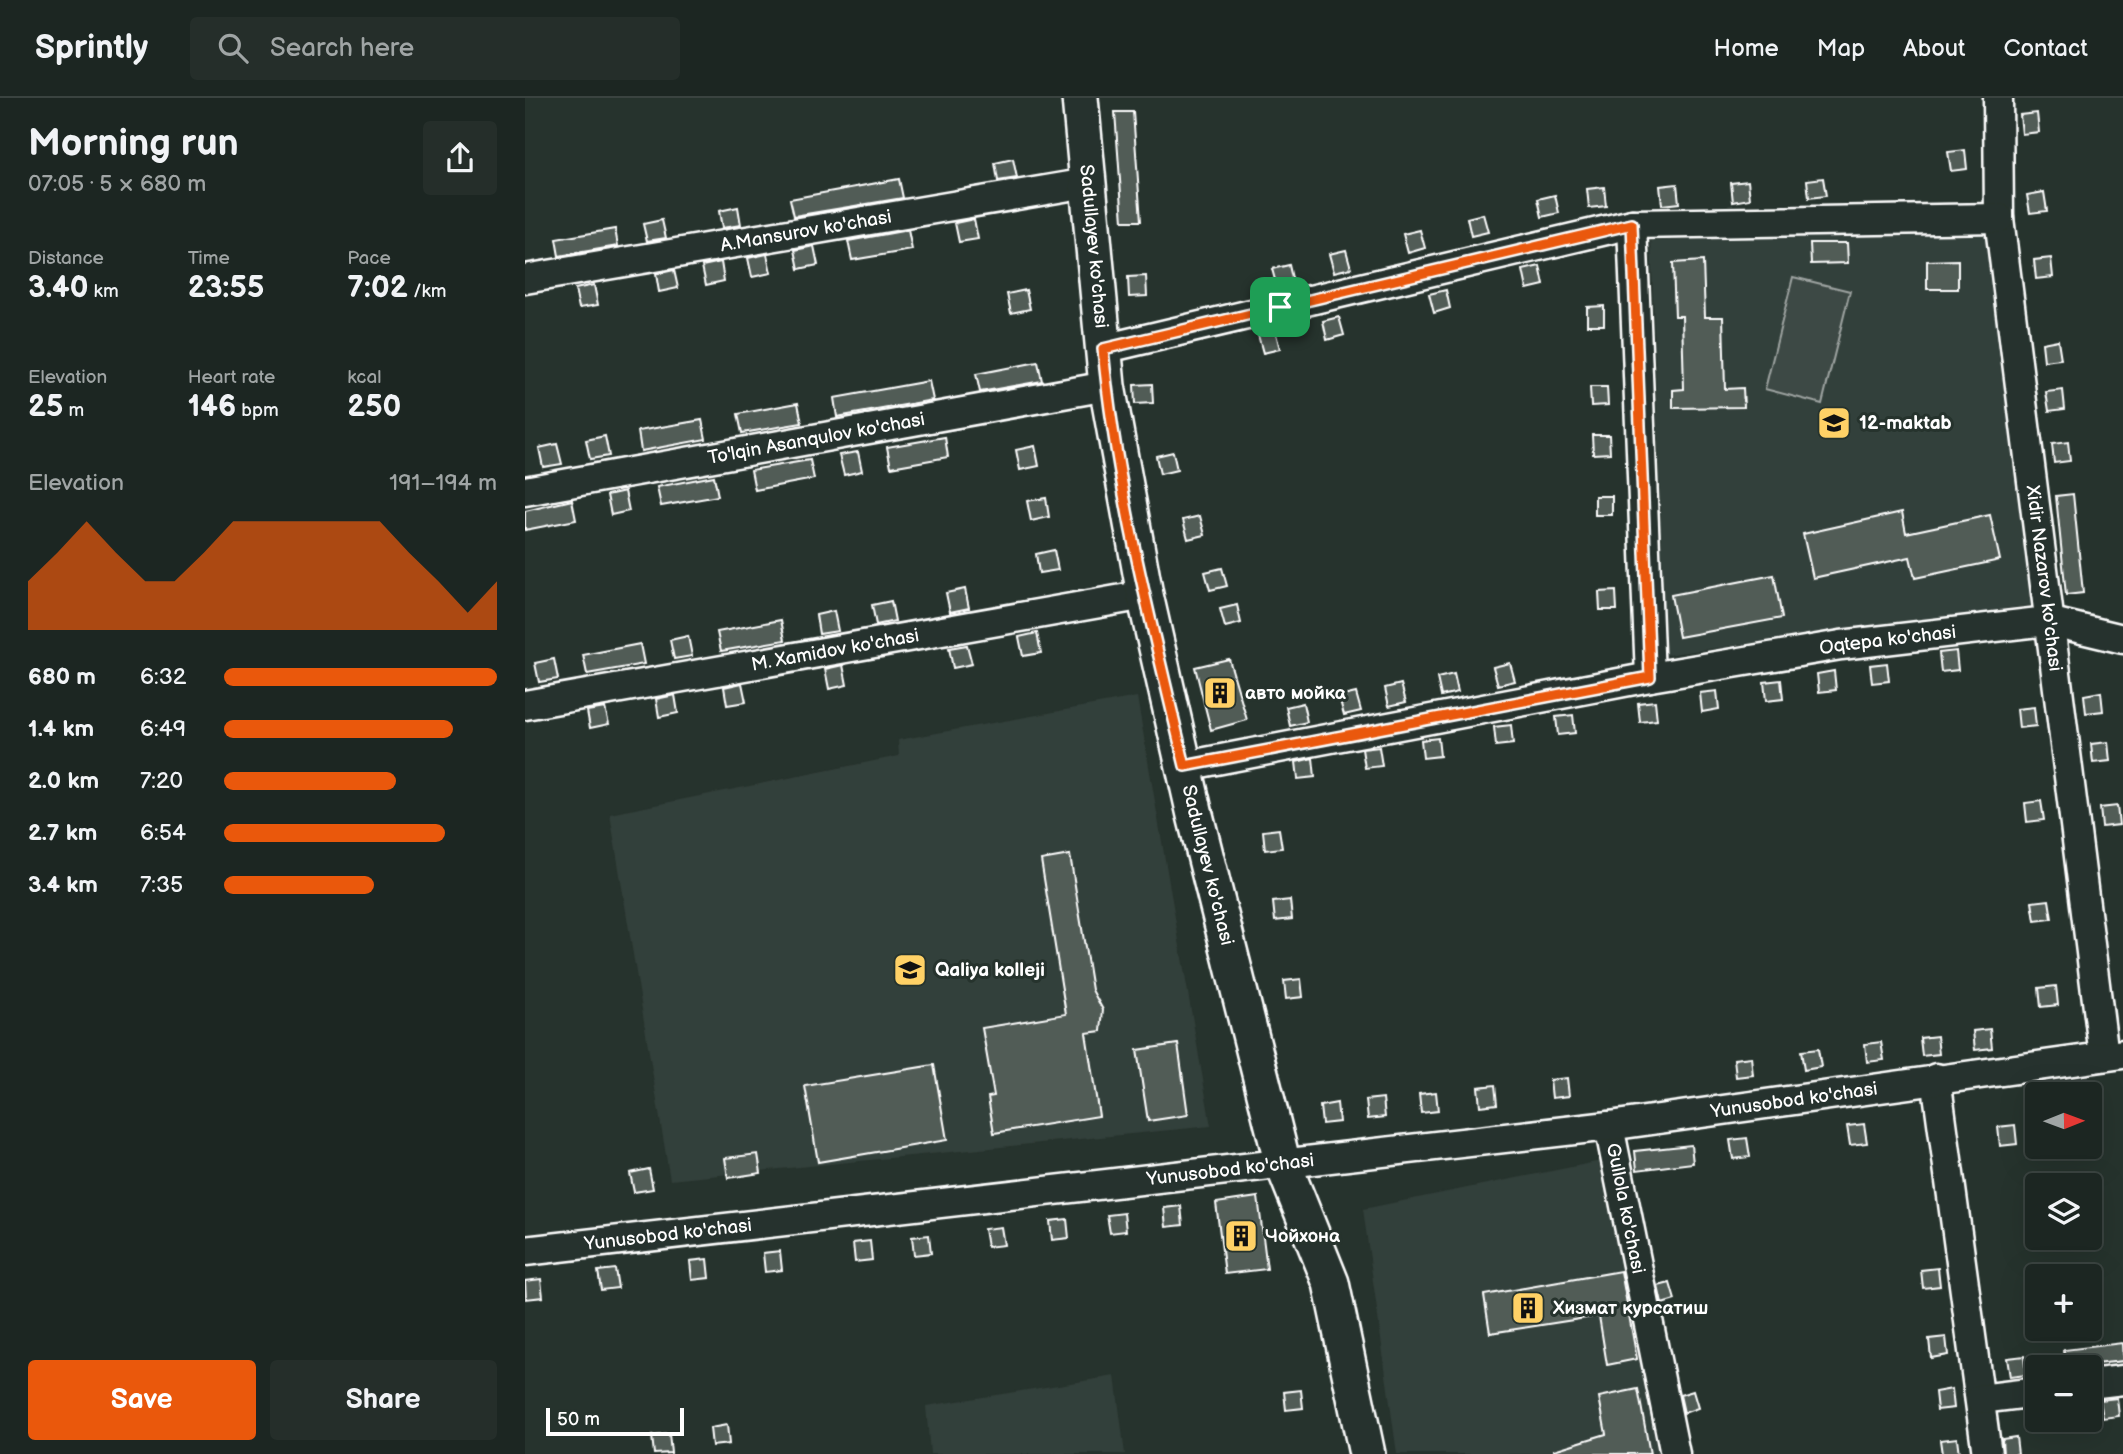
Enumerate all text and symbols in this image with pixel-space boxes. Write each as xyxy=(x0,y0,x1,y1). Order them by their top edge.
search box xyxy=(190,17,680,80)
text: Sprintly xyxy=(35,28,148,68)
icon: search xyxy=(214,29,252,67)
text: Search here xyxy=(270,33,414,64)
text: Home xyxy=(1714,34,1779,63)
text: Map xyxy=(1817,34,1865,63)
text: About xyxy=(1903,34,1965,63)
text: Contact xyxy=(2003,34,2088,63)
text: Morning run xyxy=(28,121,239,166)
button: share xyxy=(423,121,497,195)
street label: Sadullayev ko'chasi xyxy=(1075,163,1113,329)
text: 07:05 · 5 × 680 m xyxy=(28,170,206,198)
street label: A.Mansurov ko'chasi xyxy=(719,205,893,257)
text: Distance xyxy=(28,247,104,270)
text: Time xyxy=(188,247,230,270)
text: Pace xyxy=(347,247,391,270)
text: 3.40 xyxy=(28,270,88,306)
text: 23:55 xyxy=(188,270,264,306)
text: 7:02 xyxy=(347,270,408,306)
pin xyxy=(1250,277,1310,337)
text: km xyxy=(88,280,119,303)
text: /km xyxy=(408,280,447,303)
icon: arrive xyxy=(1261,288,1299,326)
text: Elevation xyxy=(28,366,107,389)
text: Heart rate xyxy=(188,366,275,389)
text: kcal xyxy=(347,366,381,389)
text: 25 xyxy=(28,389,63,425)
text: 146 xyxy=(188,389,236,425)
text: 250 xyxy=(347,389,401,425)
text: m xyxy=(63,399,84,422)
text: bpm xyxy=(236,399,279,422)
school or university icon: 12-maktab xyxy=(1815,404,1853,442)
street label: To'lqin Asanqulov ko'chasi xyxy=(706,408,927,469)
place label: 12-maktab xyxy=(1859,412,1952,435)
text: Elevation xyxy=(28,469,124,497)
text: 191–194 m xyxy=(389,469,497,497)
street label: Xidir Nazarov ko'chasi xyxy=(2021,483,2067,673)
street label: Oqtepa ko'chasi xyxy=(1818,620,1957,660)
street label: M. Xamidov ko'chasi xyxy=(749,624,921,676)
text: 680 m xyxy=(28,663,96,691)
text: 6:32 xyxy=(140,663,186,691)
building icon: авто мойка xyxy=(1201,674,1239,712)
place label: авто мойка xyxy=(1245,682,1347,705)
text: 1.4 km xyxy=(28,715,94,743)
text: 6:49 xyxy=(140,715,186,743)
text: 2.0 km xyxy=(28,767,99,795)
text: 7:20 xyxy=(140,767,183,795)
street label: Sadullayev ko'chasi xyxy=(1177,783,1239,948)
text: 2.7 km xyxy=(28,819,97,847)
text: 6:54 xyxy=(140,819,186,847)
text: 3.4 km xyxy=(28,871,98,899)
text: 7:35 xyxy=(140,871,183,899)
school or university icon: Qaliya kolleji xyxy=(891,951,929,989)
place label: Qaliya kolleji xyxy=(935,959,1045,982)
street label: Yunusobod ko'chasi xyxy=(1708,1077,1879,1123)
north arrow xyxy=(2025,1082,2102,1158)
map controls xyxy=(2025,1082,2102,1432)
street label: Gullola ko'chasi xyxy=(1601,1141,1650,1276)
street label: Yunusobod ko'chasi xyxy=(1144,1149,1315,1191)
button: layers xyxy=(2025,1173,2102,1250)
street label: Yunusobod ko'chasi xyxy=(582,1213,753,1256)
building icon: Чойхона xyxy=(1222,1217,1260,1255)
place label: Чойхона xyxy=(1265,1225,1341,1248)
button: + xyxy=(2025,1264,2102,1341)
building icon: Хизмат курсатиш xyxy=(1509,1289,1547,1327)
place label: Хизмат курсатиш xyxy=(1552,1297,1708,1320)
button: − xyxy=(2025,1355,2102,1432)
button: Save xyxy=(28,1360,256,1440)
button: Share xyxy=(270,1360,497,1440)
scale bar xyxy=(546,1405,684,1437)
text: 50 m xyxy=(557,1408,600,1431)

